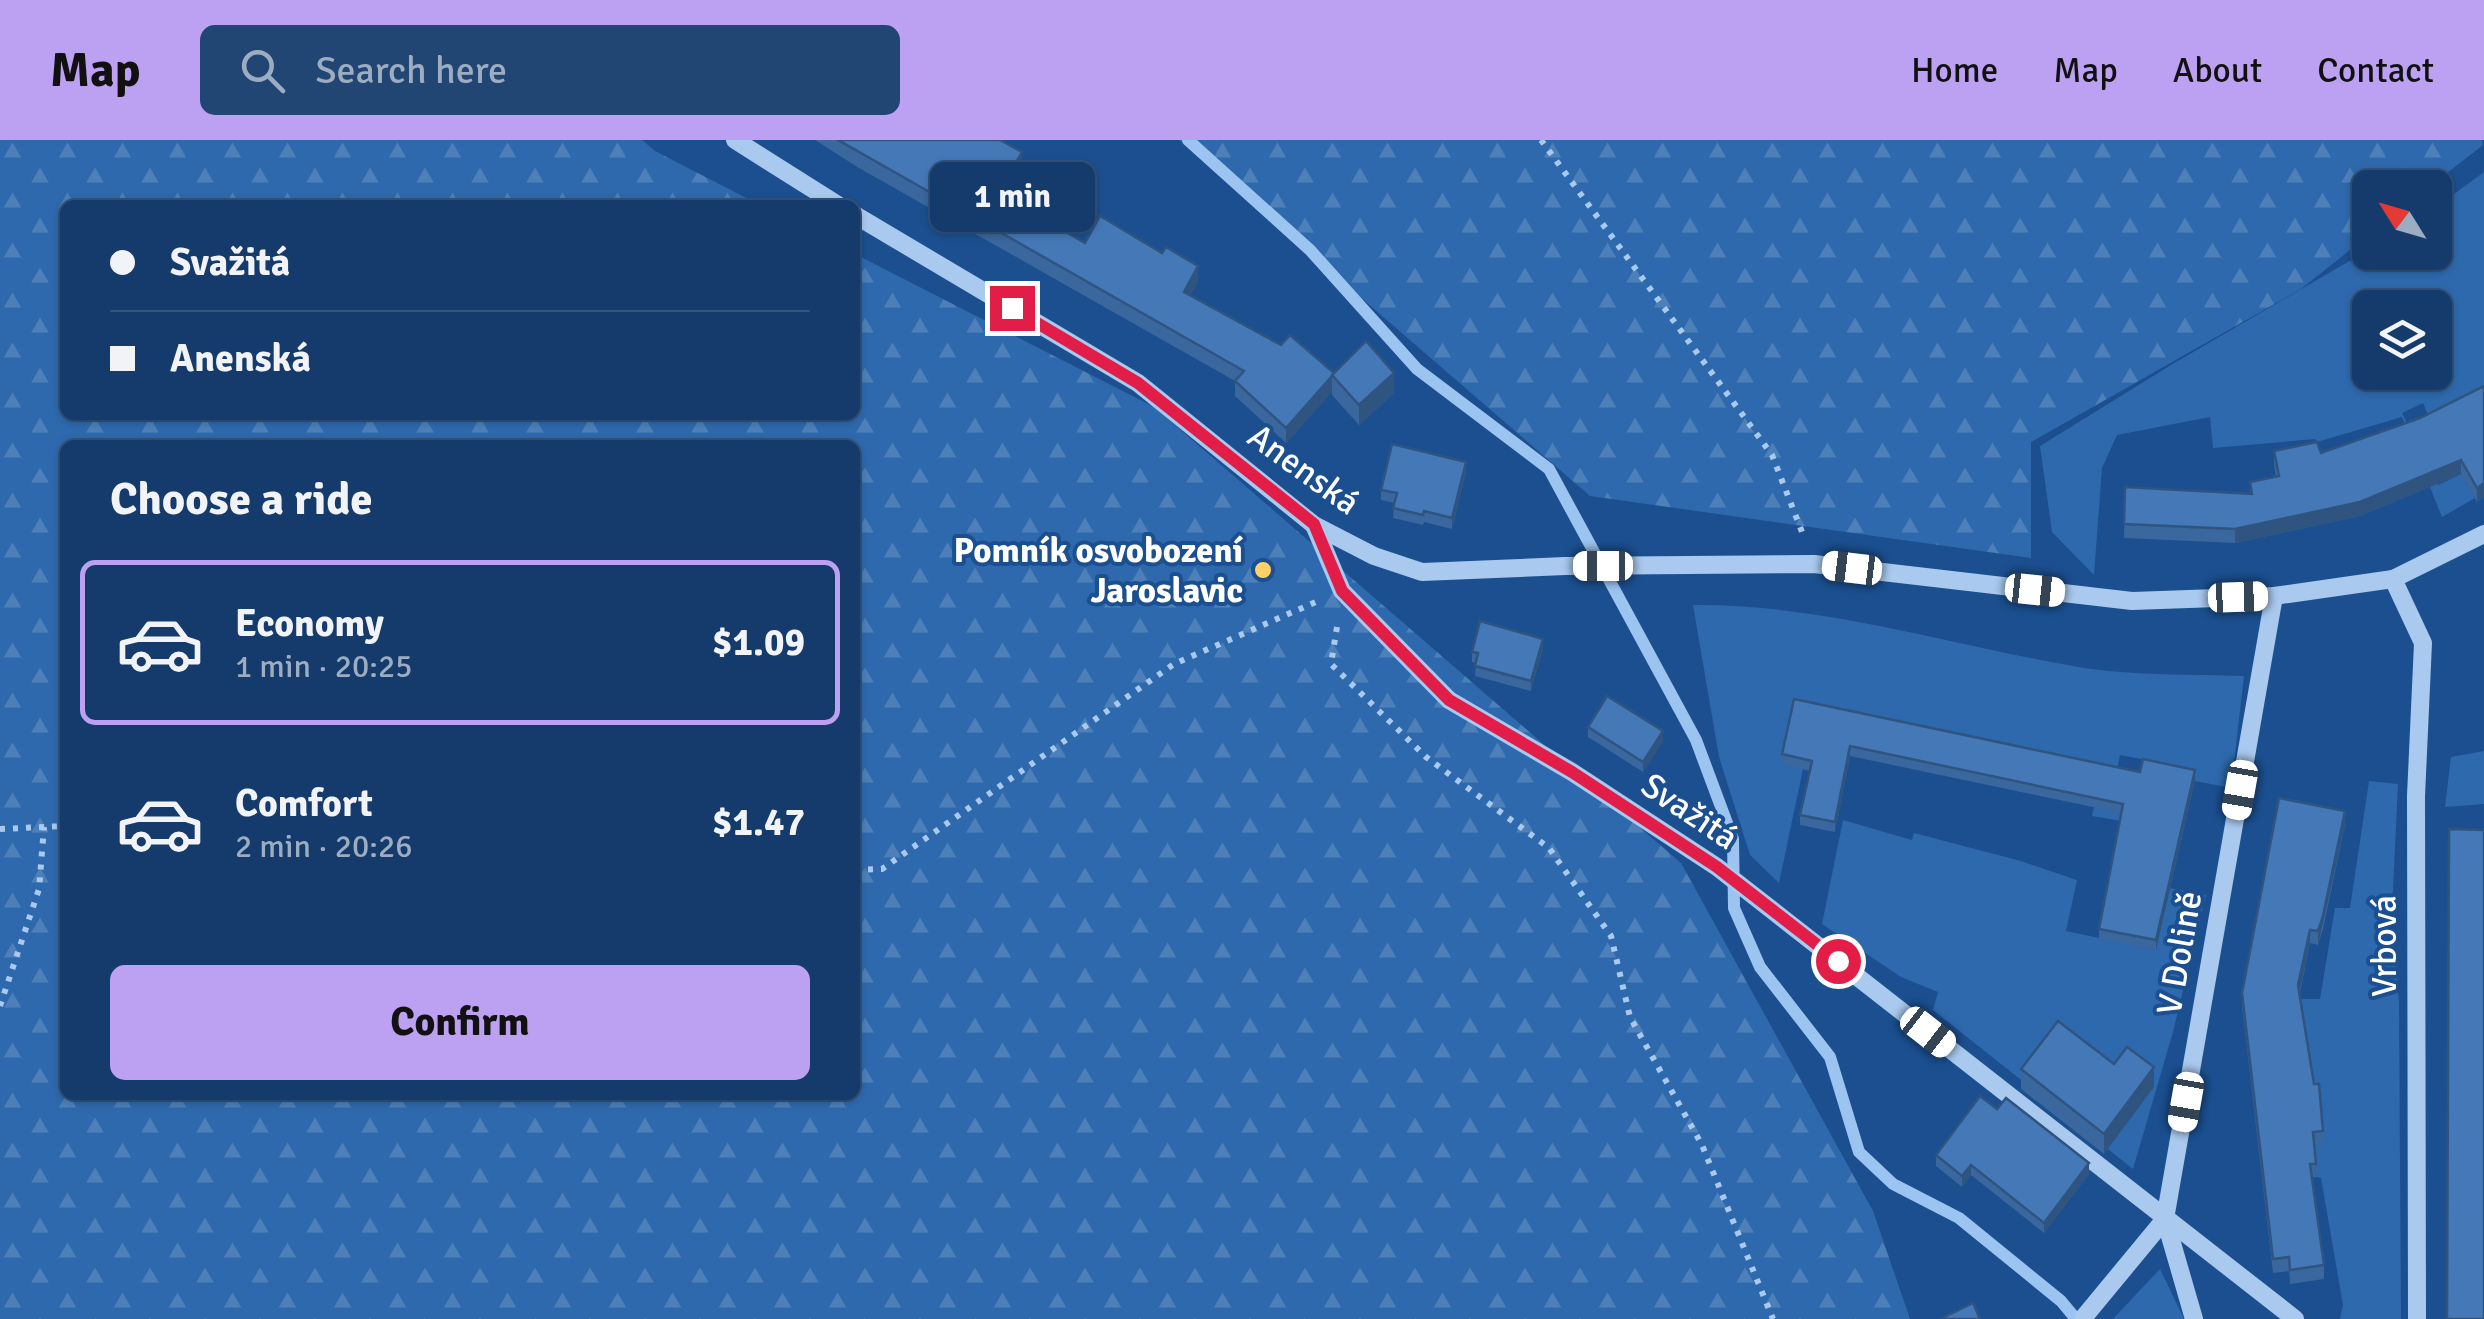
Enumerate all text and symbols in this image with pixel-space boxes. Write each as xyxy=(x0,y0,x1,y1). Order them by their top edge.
search box xyxy=(200,25,900,115)
text: Map xyxy=(50,41,140,100)
icon: search xyxy=(235,43,290,98)
text: Search here xyxy=(315,47,507,94)
text: Home xyxy=(1911,49,1998,92)
text: Map xyxy=(2053,49,2118,92)
text: About xyxy=(2173,49,2262,92)
text: Contact xyxy=(2317,49,2434,92)
callout: 1 min xyxy=(930,163,1094,233)
north arrow xyxy=(2352,170,2452,270)
map controls xyxy=(2352,170,2452,390)
text: 1 min xyxy=(974,177,1051,216)
text: Svažitá xyxy=(170,239,290,286)
route end xyxy=(990,286,1035,331)
button: layers xyxy=(2352,290,2452,390)
text: Anenská xyxy=(170,335,311,382)
street label: Anenská xyxy=(1239,414,1368,524)
text: Choose a ride xyxy=(110,472,373,527)
place label: Pomník osvobození Jaroslavic xyxy=(954,529,1244,612)
car xyxy=(1820,549,1884,587)
car xyxy=(1573,551,1633,581)
marker: Pomník osvobození Jaroslavic xyxy=(1252,559,1274,581)
car xyxy=(2004,572,2066,608)
car xyxy=(2207,581,2269,613)
icon: car xyxy=(115,598,205,688)
text: Economy xyxy=(235,600,384,647)
text: $1.09 xyxy=(712,619,805,666)
text: 1 min · 20:25 xyxy=(235,647,413,686)
car xyxy=(2220,758,2260,822)
street label: Svažitá xyxy=(1633,764,1746,859)
icon: car xyxy=(115,778,205,868)
text: Comfort xyxy=(235,780,373,827)
text: $1.47 xyxy=(712,799,805,846)
text: 2 min · 20:26 xyxy=(235,827,413,866)
street label: V Dolině xyxy=(2147,888,2212,1018)
street label: Vrbová xyxy=(2363,895,2406,997)
route start xyxy=(1816,939,1861,984)
button: Confirm xyxy=(110,965,810,1080)
car xyxy=(1895,1002,1961,1062)
car xyxy=(2166,1070,2206,1134)

